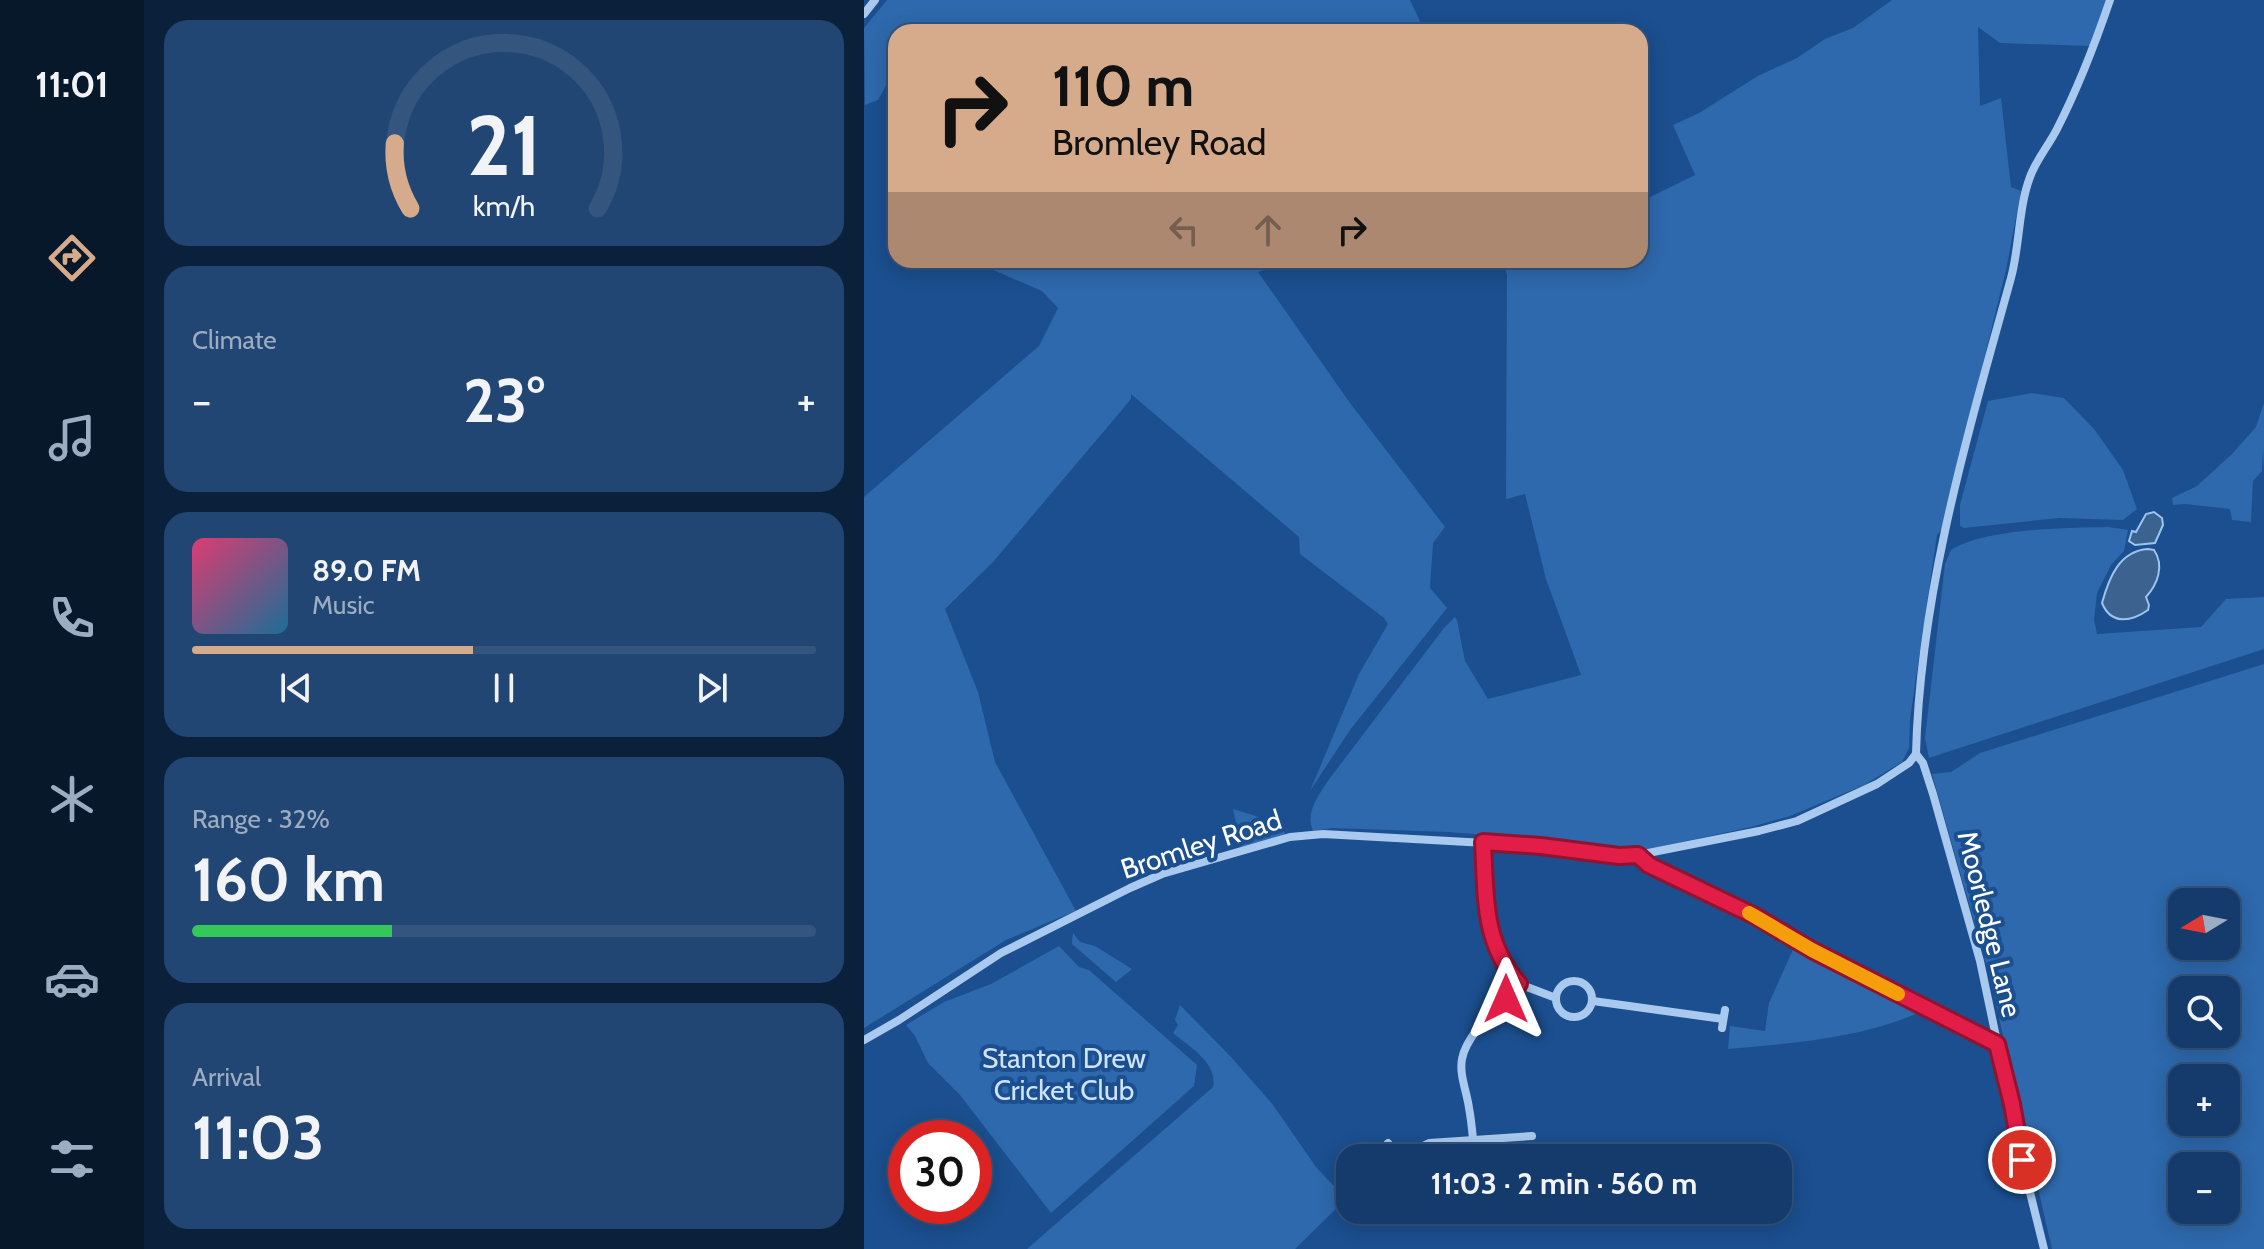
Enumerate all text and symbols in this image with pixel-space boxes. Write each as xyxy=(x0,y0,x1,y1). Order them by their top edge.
text: 110 m xyxy=(1052,52,1194,120)
icon: right xyxy=(920,56,1024,160)
text: 11:01 xyxy=(35,62,109,106)
text: 21 xyxy=(467,94,541,195)
text: Bromley Road xyxy=(1052,120,1267,164)
text: km/h xyxy=(473,188,535,223)
icon: left xyxy=(1162,208,1206,252)
icon: ahead xyxy=(1246,208,1290,252)
icon: right xyxy=(1330,208,1374,252)
icon: directions xyxy=(44,230,100,286)
text: Climate xyxy=(192,324,277,356)
text: 23° xyxy=(463,364,545,437)
text: − xyxy=(192,374,211,427)
text: + xyxy=(797,374,816,427)
icon: music xyxy=(44,410,100,466)
text: 89.0 FM xyxy=(312,552,421,589)
text: Music xyxy=(312,589,375,621)
icon: phone xyxy=(44,590,100,646)
icon: previous xyxy=(274,666,318,710)
icon: pause xyxy=(482,666,526,710)
icon: next xyxy=(690,666,734,710)
icon: climate xyxy=(44,771,100,827)
street label: Bromley Road xyxy=(1116,802,1286,886)
text: Range · 32% xyxy=(192,803,330,835)
street label: Moorledge Lane xyxy=(1950,827,2030,1021)
text: 160 km xyxy=(192,843,385,916)
north arrow xyxy=(2168,888,2240,960)
map controls xyxy=(2168,888,2240,1224)
icon: car xyxy=(44,951,100,1007)
position arrow xyxy=(1464,957,1548,1041)
button: search xyxy=(2168,976,2240,1048)
park label: Stanton Drew Cricket Club xyxy=(982,1041,1146,1107)
text: Arrival xyxy=(192,1061,261,1093)
button: + xyxy=(2168,1064,2240,1136)
text: 11:03 xyxy=(192,1101,324,1174)
speed limit sign: 30 xyxy=(888,1120,992,1224)
pin xyxy=(1988,1126,2056,1194)
icon: filters xyxy=(44,1131,100,1187)
icon: arrive xyxy=(2000,1138,2044,1182)
button: − xyxy=(2168,1152,2240,1224)
text: 11:03 · 2 min · 560 m xyxy=(1431,1165,1697,1202)

